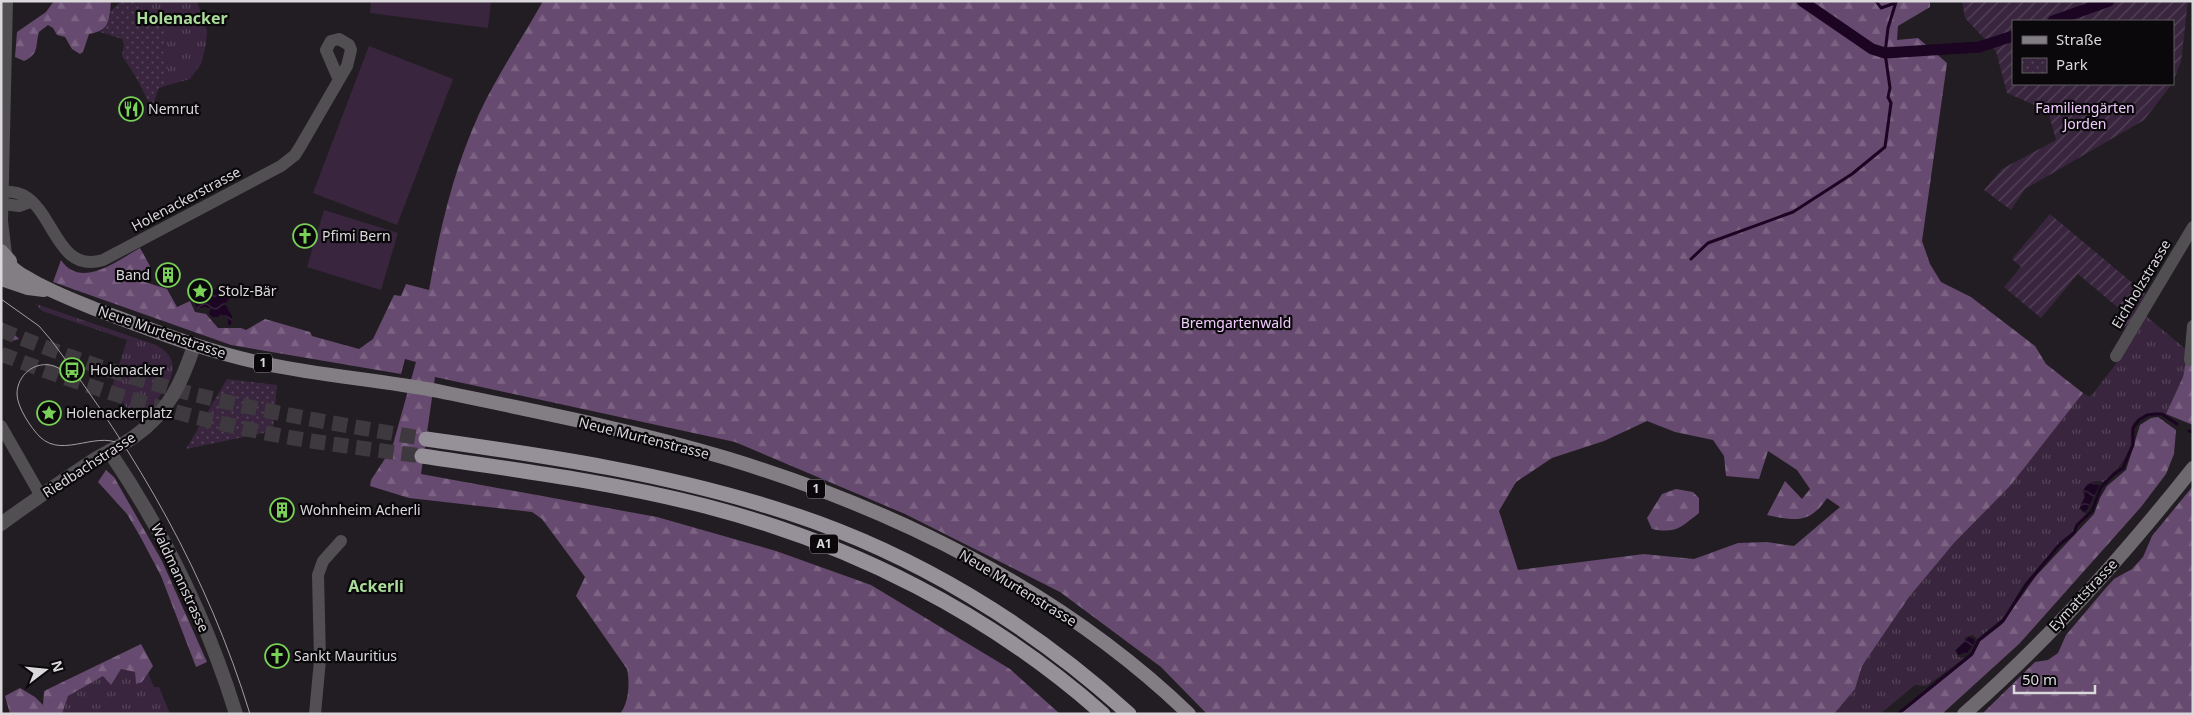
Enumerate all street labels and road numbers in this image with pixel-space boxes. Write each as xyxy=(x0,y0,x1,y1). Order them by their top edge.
street label: Holenackerstrasse xyxy=(128,162,244,235)
street label: Eichholzstrasse xyxy=(2107,236,2175,332)
street label: Neue Murtenstrasse xyxy=(96,301,229,362)
road number: 1 xyxy=(254,353,272,372)
street label: Neue Murtenstrasse xyxy=(577,412,711,463)
street label: Riedbachstrasse xyxy=(39,427,139,502)
road number: 1 xyxy=(807,479,825,498)
street label: Waldmannstrasse xyxy=(147,521,214,635)
road number: A1 xyxy=(810,534,838,554)
street label: Neue Murtenstrasse xyxy=(956,545,1081,630)
street label: Eymattstrasse xyxy=(2044,554,2121,635)

